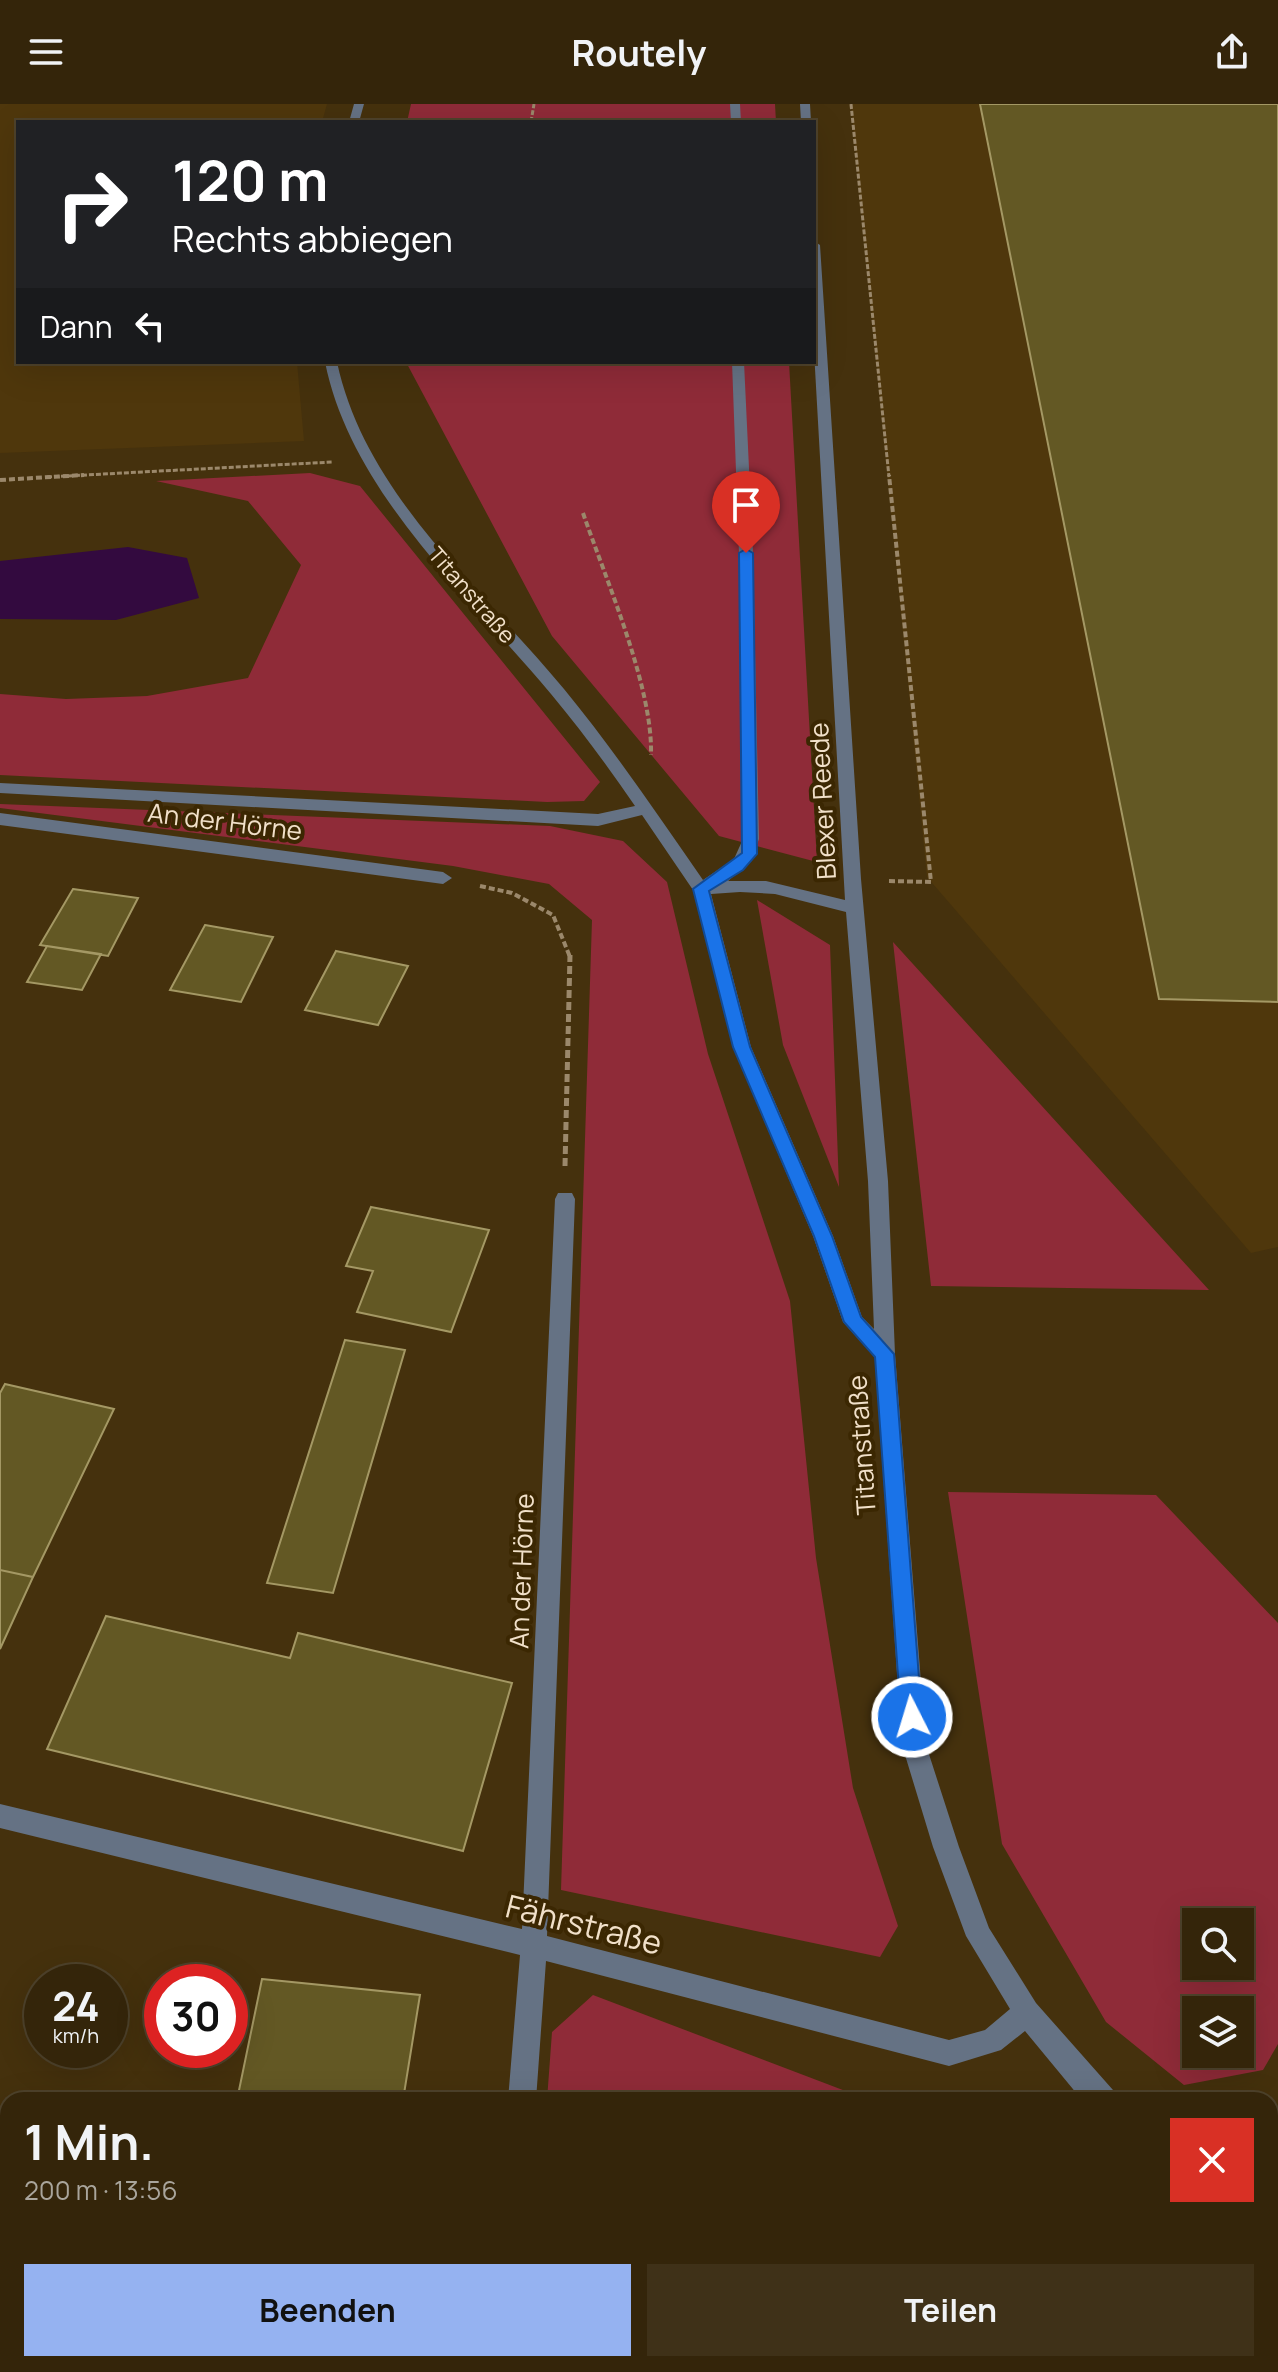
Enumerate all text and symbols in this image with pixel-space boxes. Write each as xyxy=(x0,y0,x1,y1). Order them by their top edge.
text: Routely xyxy=(571,28,707,77)
icon: menu xyxy=(24,30,68,74)
icon: share xyxy=(1210,30,1254,74)
text: 120 m xyxy=(172,141,328,218)
icon: right xyxy=(40,152,144,256)
text: Rechts abbiegen xyxy=(172,214,453,263)
icon: left xyxy=(128,304,172,348)
text: Dann xyxy=(40,306,112,347)
pin xyxy=(712,471,780,553)
icon: arrive xyxy=(724,483,768,527)
street label: Titanstraße xyxy=(422,540,522,650)
street label: Blexer Reede xyxy=(800,722,844,880)
street label: An der Hörne xyxy=(146,794,304,848)
street label: Titanstraße xyxy=(838,1374,884,1516)
street label: An der Hörne xyxy=(500,1493,542,1649)
position arrow xyxy=(870,1675,954,1759)
street label: Fährstraße xyxy=(501,1883,667,1965)
map controls xyxy=(1182,1908,1254,2068)
button: search xyxy=(1182,1908,1254,1980)
speed limit sign: 30 xyxy=(144,1964,248,2068)
text: 24 xyxy=(52,1978,100,2033)
button: layers xyxy=(1182,1996,1254,2068)
text: km/h xyxy=(53,2022,99,2049)
text: 1 Min. xyxy=(24,2109,154,2174)
button: close xyxy=(1170,2118,1254,2202)
text: 200 m · 13:56 xyxy=(24,2172,178,2208)
button: Beenden xyxy=(24,2264,631,2356)
button: Teilen xyxy=(647,2264,1254,2356)

